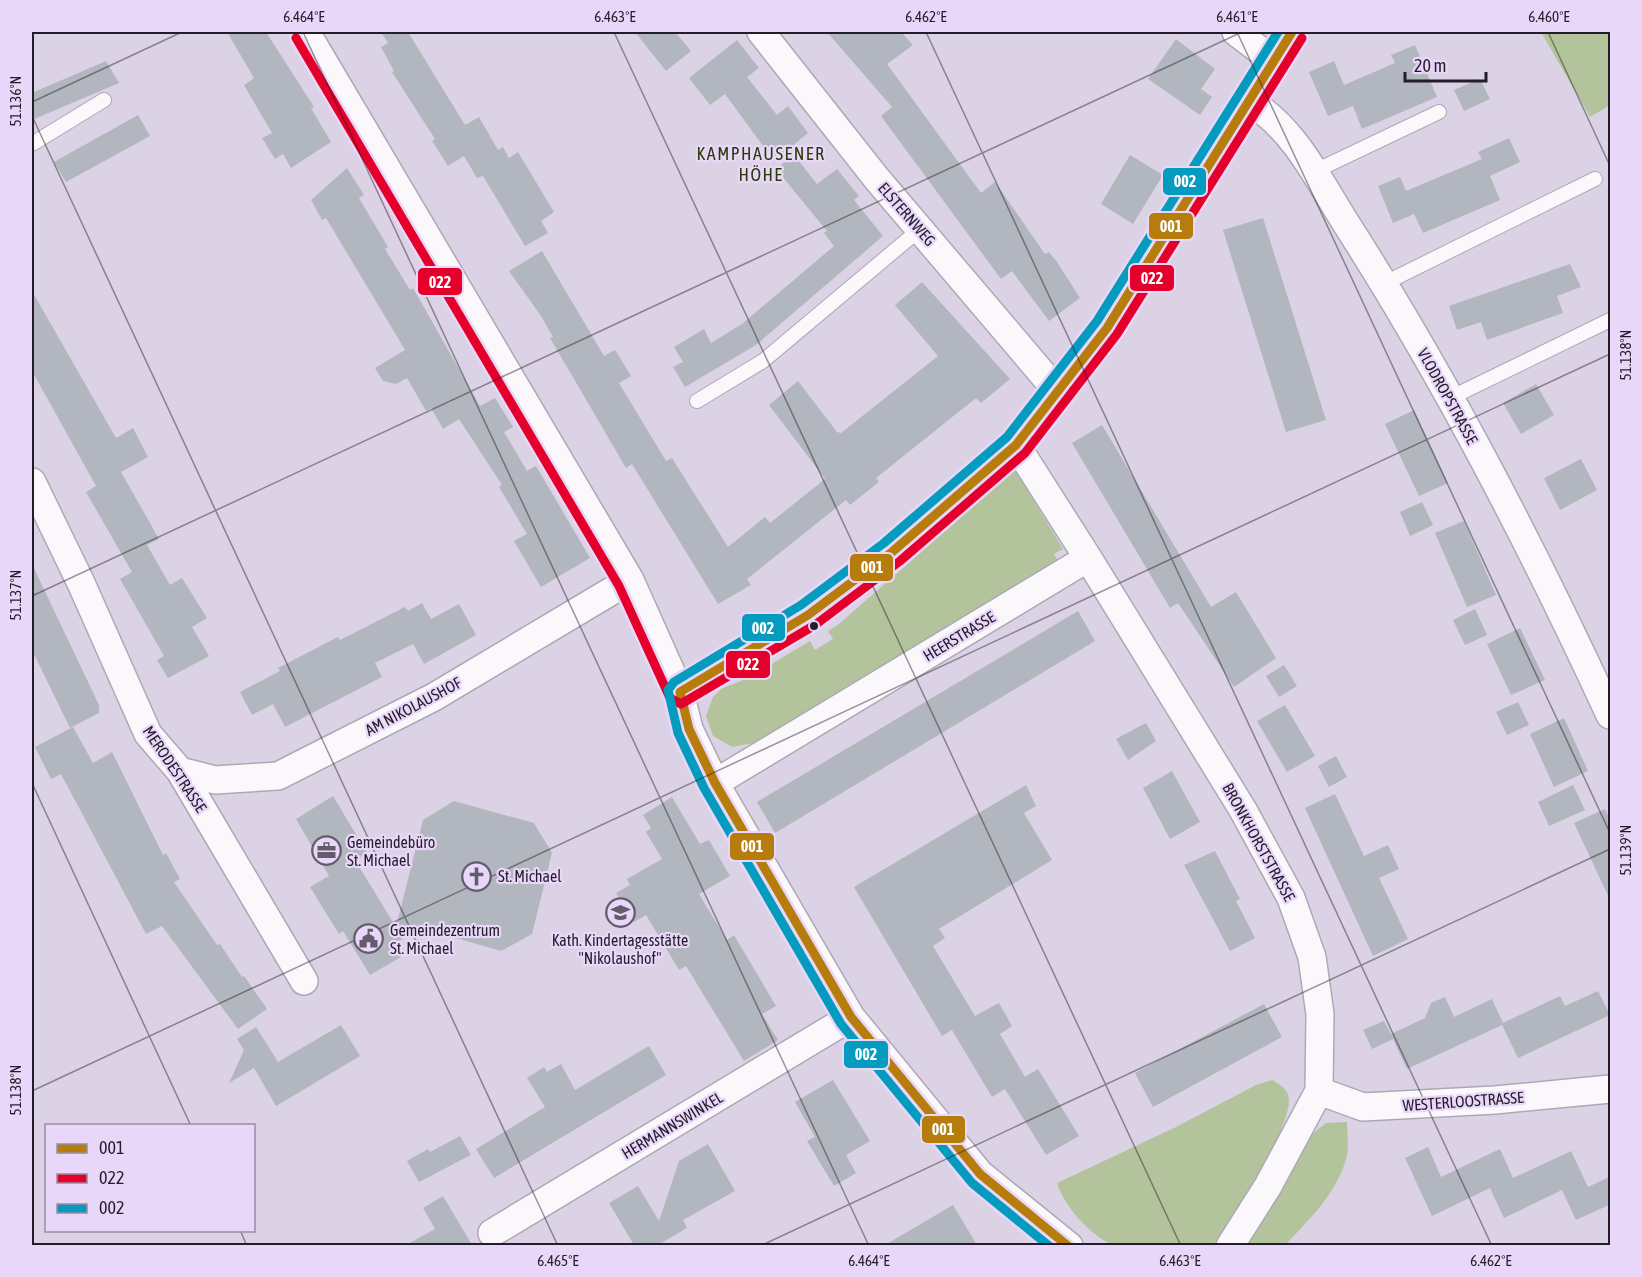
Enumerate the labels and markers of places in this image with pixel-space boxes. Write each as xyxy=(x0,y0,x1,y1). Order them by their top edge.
unlabelled marker xyxy=(808,620,820,632)
place label: Gemeindebüro St. Michael xyxy=(347,833,435,869)
office icon: Gemeindebüro St. Michael xyxy=(310,835,342,867)
church icon: St. Michael xyxy=(461,860,493,892)
place label: St. Michael xyxy=(498,867,562,885)
school or university icon: Kath. Kindertagesstätte "Nikolaushof" xyxy=(604,896,636,928)
place label: Gemeindezentrum St. Michael xyxy=(390,921,500,957)
public building icon: Gemeindezentrum St. Michael xyxy=(353,923,385,955)
place label: Kath. Kindertagesstätte "Nikolaushof" xyxy=(552,931,688,967)

